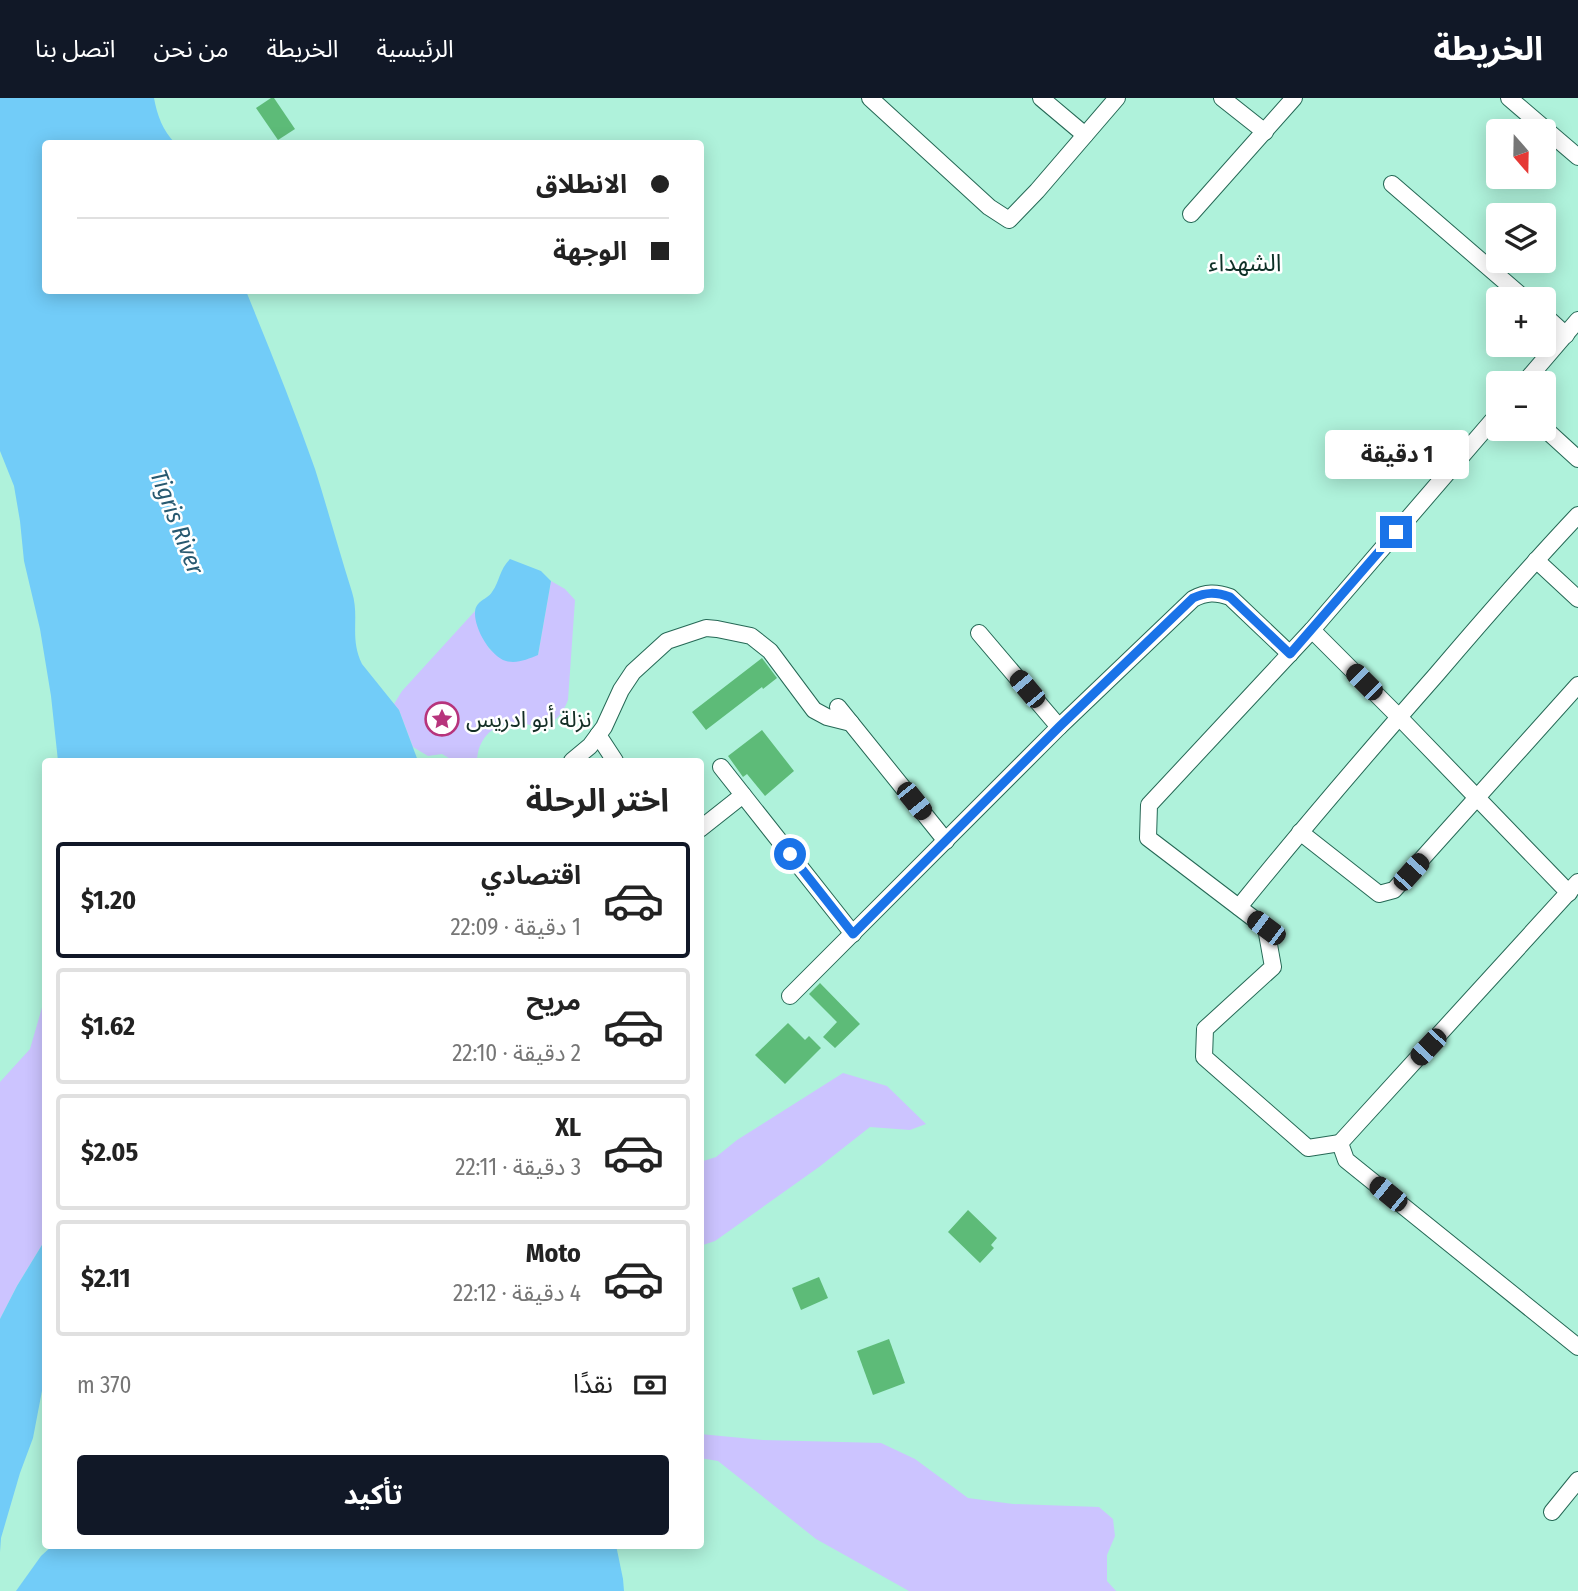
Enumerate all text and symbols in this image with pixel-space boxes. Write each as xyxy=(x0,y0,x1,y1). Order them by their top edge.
text: الخريطة xyxy=(1433,29,1543,69)
text: اتصل بنا xyxy=(35,35,116,63)
text: من نحن xyxy=(154,35,229,63)
text: الخريطة xyxy=(267,35,338,63)
text: الرئيسية xyxy=(376,35,454,63)
north arrow xyxy=(1486,119,1556,189)
map controls xyxy=(1486,119,1556,441)
text: الانطلاق xyxy=(536,169,627,200)
button: layers xyxy=(1486,203,1556,273)
text: الوجهة xyxy=(553,236,627,267)
district label: الشهداء xyxy=(1209,249,1281,277)
button: + xyxy=(1486,287,1556,357)
button: − xyxy=(1486,371,1556,441)
callout: 1 دقيقة xyxy=(1324,430,1468,480)
text: 1 دقيقة xyxy=(1361,440,1433,468)
water label: Tigris River xyxy=(144,466,210,579)
route end xyxy=(1380,516,1412,548)
car xyxy=(1342,660,1387,704)
car xyxy=(1006,666,1049,712)
place icon: نزلة أبو ادريس xyxy=(423,700,461,738)
place label: نزلة أبو ادريس xyxy=(466,705,591,733)
car xyxy=(893,778,936,824)
text: اختر الرحلة xyxy=(526,781,669,819)
route start xyxy=(774,838,806,870)
car xyxy=(1390,849,1433,895)
text: اقتصادي xyxy=(481,860,581,891)
icon: car xyxy=(602,869,665,932)
text: $1.20 xyxy=(81,885,136,916)
car xyxy=(1243,907,1290,949)
text: 1 دقيقة · 22:09 xyxy=(450,913,581,941)
text: مريح xyxy=(526,986,581,1017)
icon: car xyxy=(602,995,665,1058)
text: $1.62 xyxy=(81,1011,135,1042)
car xyxy=(1406,1024,1451,1070)
text: 2 دقيقة · 22:10 xyxy=(452,1039,581,1067)
text: XL xyxy=(555,1112,581,1143)
icon: car xyxy=(602,1121,665,1184)
text: $2.05 xyxy=(81,1137,138,1168)
text: 3 دقيقة · 22:11 xyxy=(455,1153,581,1181)
car xyxy=(1366,1173,1411,1215)
text: Moto xyxy=(526,1238,581,1269)
icon: car xyxy=(602,1247,665,1310)
text: $2.11 xyxy=(81,1263,131,1294)
text: 4 دقيقة · 22:12 xyxy=(453,1279,581,1307)
icon: cash xyxy=(631,1366,669,1404)
text: نقدًا xyxy=(573,1369,613,1400)
text: 370 m xyxy=(77,1371,131,1399)
button: تأكيد xyxy=(77,1455,669,1535)

